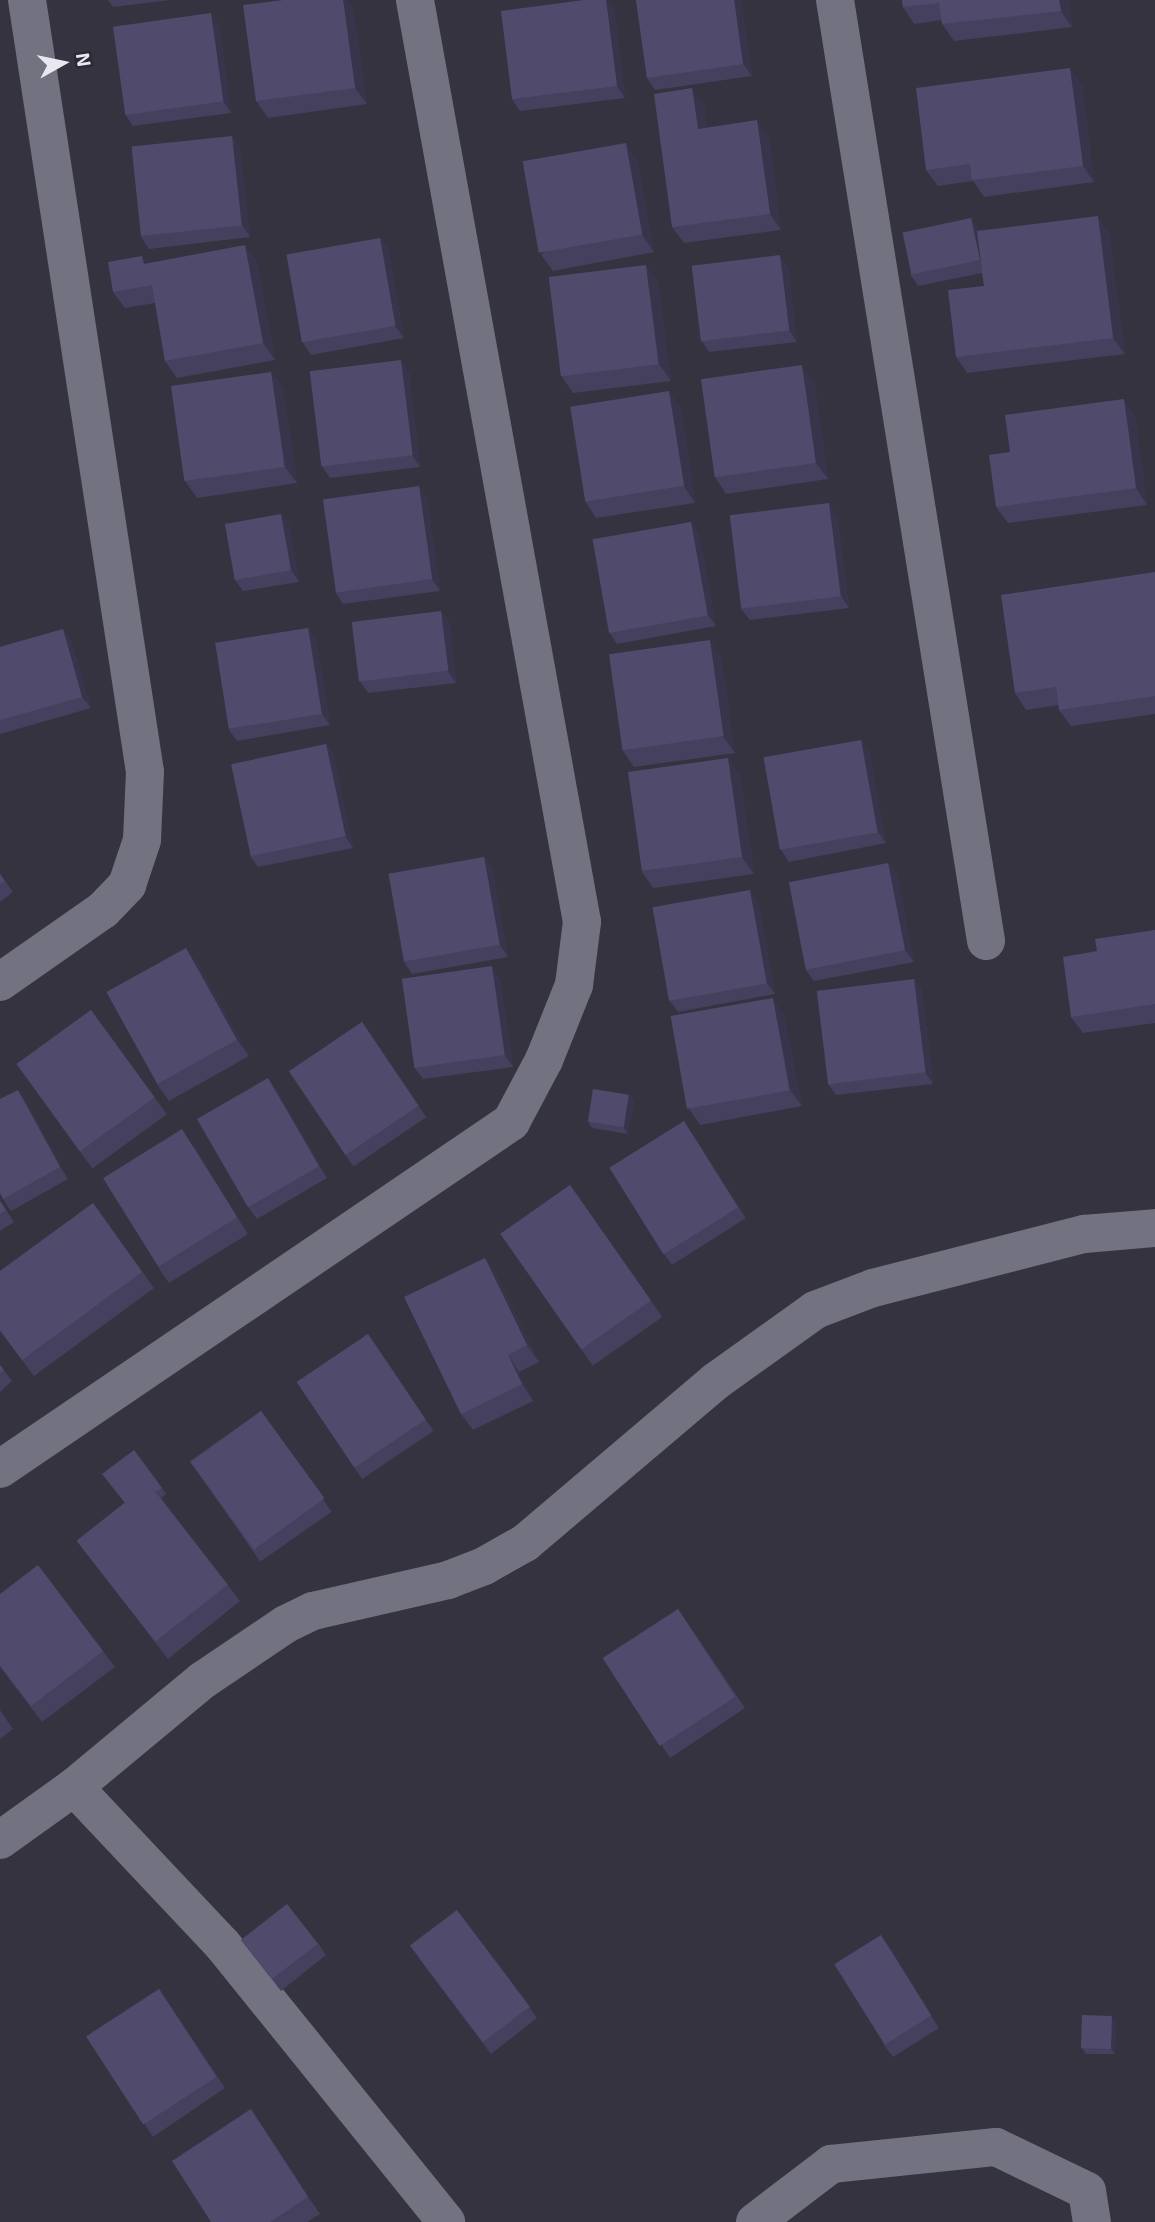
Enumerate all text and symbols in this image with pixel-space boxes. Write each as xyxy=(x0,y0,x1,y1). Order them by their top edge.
north arrow xyxy=(28,28,98,98)
text: N xyxy=(72,51,97,68)

